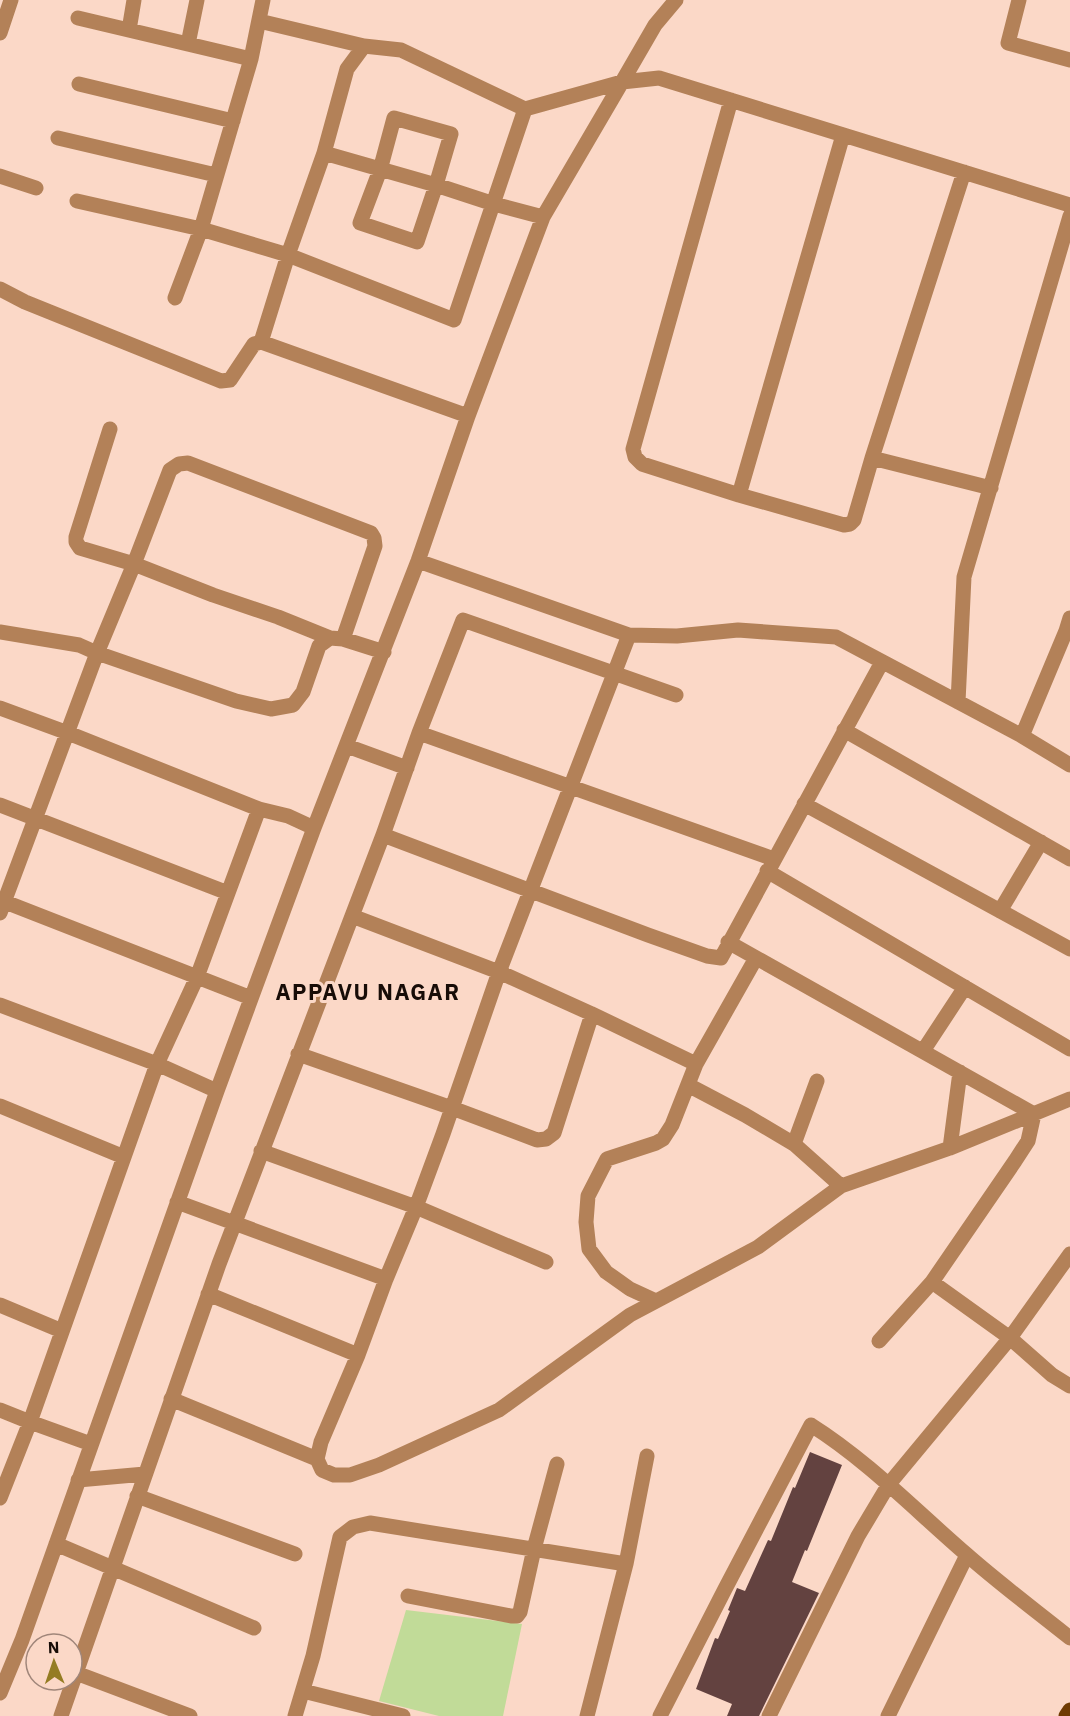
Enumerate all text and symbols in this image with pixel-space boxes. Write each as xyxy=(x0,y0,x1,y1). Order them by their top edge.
district label: APPAVU NAGAR xyxy=(275,977,461,1006)
north arrow xyxy=(24,1632,84,1692)
text: N xyxy=(47,1637,60,1657)

